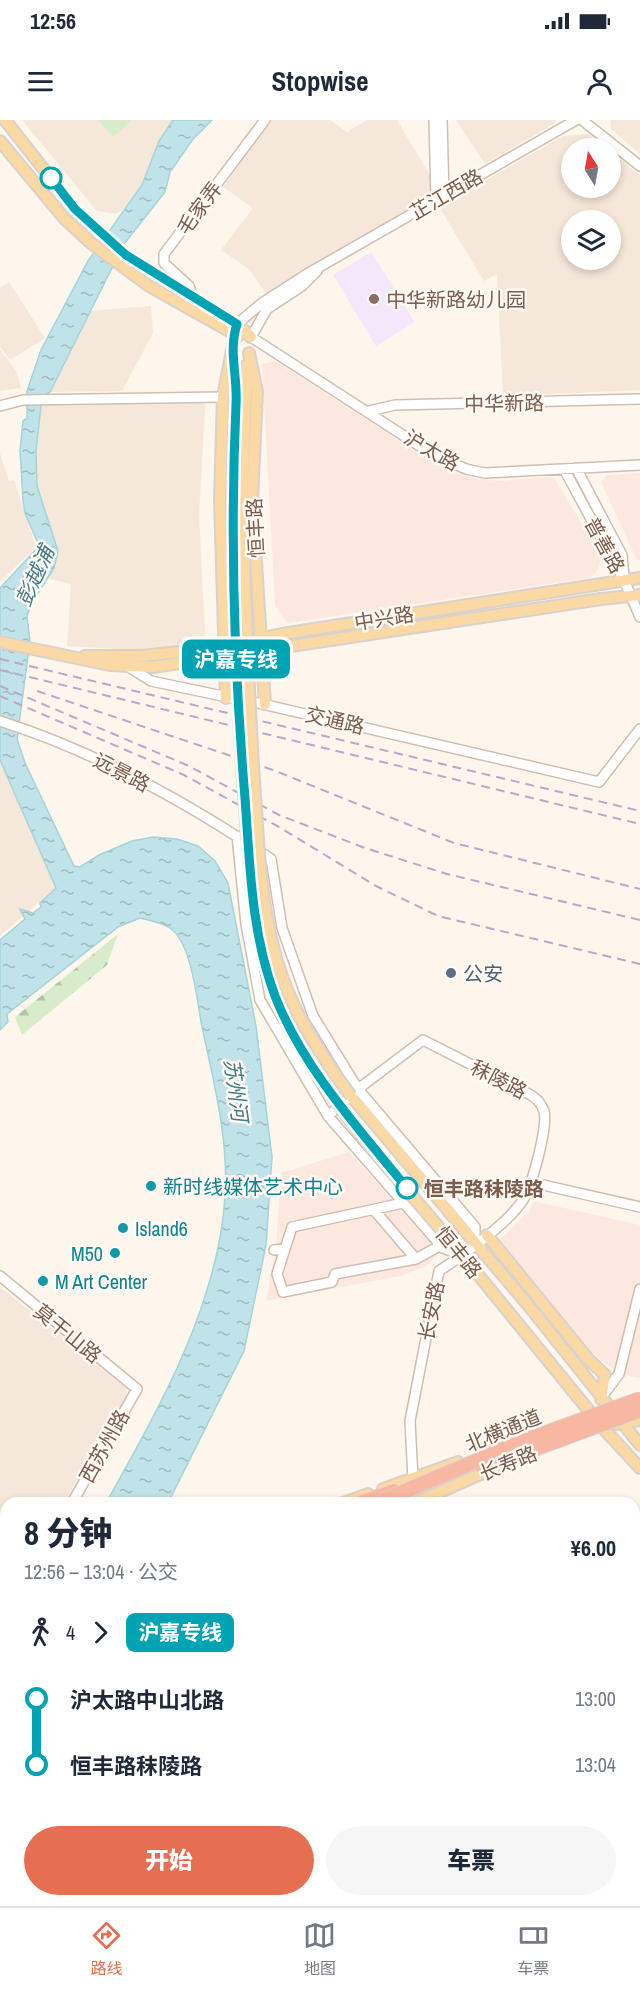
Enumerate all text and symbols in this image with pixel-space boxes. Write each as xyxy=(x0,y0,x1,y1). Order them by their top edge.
text: 12:56 xyxy=(30,6,76,36)
text: Stopwise xyxy=(271,63,369,99)
icon: menu xyxy=(24,65,57,98)
icon: person xyxy=(583,65,616,98)
north arrow xyxy=(561,138,621,198)
map controls xyxy=(561,138,621,270)
street label: 芷江西路 xyxy=(405,162,487,226)
unlabelled marker xyxy=(40,167,62,189)
street label: 毛家弄 xyxy=(170,176,228,240)
button: layers xyxy=(561,210,621,270)
place label: 中华新路幼儿园 xyxy=(386,286,526,313)
marker: 中华新路幼儿园 xyxy=(367,292,381,306)
street label: 中华新路 xyxy=(464,389,544,417)
street label: 沪太路 xyxy=(399,423,465,477)
street label: 恒丰路 xyxy=(240,497,270,559)
street label: 普善路 xyxy=(579,512,631,578)
water label: 彭越浦 xyxy=(9,539,62,611)
street label: 中兴路 xyxy=(352,600,416,636)
line badge: 沪嘉专线 xyxy=(194,640,278,678)
text: 沪嘉专线 xyxy=(194,645,278,674)
street label: 交通路 xyxy=(303,700,367,740)
street label: 远景路 xyxy=(89,746,155,798)
place label: 公安 xyxy=(463,960,503,987)
marker: 公安 xyxy=(444,966,458,980)
street label: 秣陵路 xyxy=(466,1053,532,1105)
water label: 苏州河 xyxy=(217,1057,255,1127)
place label: 新时线媒体艺术中心 xyxy=(163,1173,343,1200)
place label: 恒丰路秣陵路 xyxy=(424,1175,544,1202)
marker: 恒丰路秣陵路 xyxy=(396,1177,418,1199)
marker: 新时线媒体艺术中心 xyxy=(144,1179,158,1193)
place label: Island6 xyxy=(135,1215,188,1242)
street label: 恒丰路 xyxy=(430,1220,488,1284)
marker: Island6 xyxy=(116,1221,130,1235)
place label: M50 xyxy=(71,1240,103,1267)
marker: M50 xyxy=(108,1246,122,1260)
place label: M Art Center xyxy=(55,1268,148,1295)
marker: M Art Center xyxy=(36,1274,50,1288)
street label: 长安路 xyxy=(412,1279,450,1343)
street label: 莫干山路 xyxy=(28,1297,108,1369)
street label: 北横通道 xyxy=(461,1402,545,1458)
street label: 西苏州路 xyxy=(73,1404,135,1488)
street label: 长寿路 xyxy=(475,1439,541,1487)
text: 8 分钟 xyxy=(24,1511,113,1555)
text: ¥6.00 xyxy=(571,1533,616,1563)
text: 12:56 – 13:04 · 公交 xyxy=(24,1558,178,1585)
icon: walk xyxy=(24,1616,57,1649)
icon: forward xyxy=(84,1616,117,1649)
text: 沪嘉专线 xyxy=(138,1618,222,1647)
text: 4 xyxy=(66,1619,75,1646)
text: 沪太路中山北路 xyxy=(70,1685,224,1715)
text: 13:00 xyxy=(575,1685,616,1712)
text: 恒丰路秣陵路 xyxy=(70,1751,202,1781)
text: 13:04 xyxy=(575,1751,616,1778)
button: 开始 xyxy=(24,1826,314,1895)
button: 车票 xyxy=(326,1826,616,1895)
tab: 路线 xyxy=(90,1919,123,1979)
tab: 地图 xyxy=(303,1919,336,1979)
tab: 车票 xyxy=(517,1919,550,1979)

